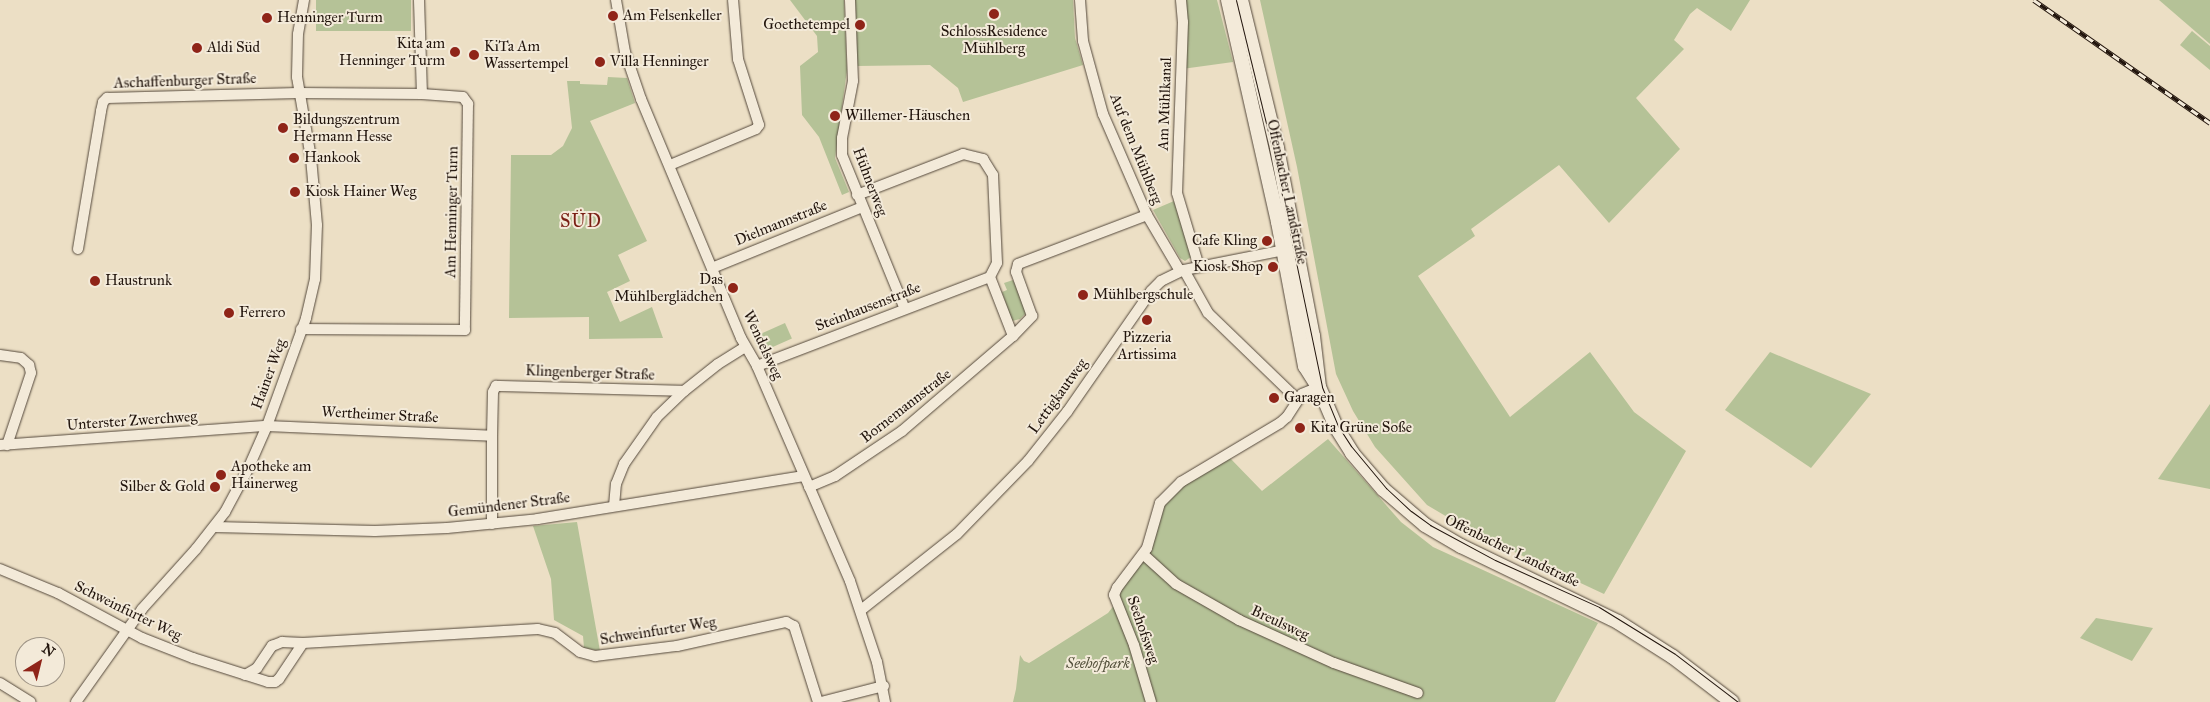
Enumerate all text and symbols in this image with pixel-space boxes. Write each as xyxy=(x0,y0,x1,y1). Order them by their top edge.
place label: Am Felsenkeller xyxy=(623,7,722,25)
marker: SchlossResidence Mühlberg xyxy=(988,8,1000,20)
place label: Henninger Turm xyxy=(277,9,383,27)
marker: Am Felsenkeller xyxy=(607,10,619,22)
marker: Henninger Turm xyxy=(261,12,273,24)
place label: Goethetempel xyxy=(763,16,850,34)
marker: Goethetempel xyxy=(854,19,866,31)
place label: SchlossResidence Mühlberg xyxy=(941,22,1047,57)
place label: Kita am Henninger Turm xyxy=(339,34,445,69)
place label: KiTa Am Wassertempel xyxy=(484,37,569,72)
place label: Aldi Süd xyxy=(207,39,260,57)
marker: Aldi Süd xyxy=(191,42,203,54)
marker: Kita am Henninger Turm xyxy=(449,46,461,58)
marker: KiTa Am Wassertempel xyxy=(468,49,480,61)
place label: Villa Henninger xyxy=(610,53,709,71)
marker: Villa Henninger xyxy=(594,56,606,68)
street label: Am Mühlkanal xyxy=(1154,57,1176,151)
street label: Aschaffenburger Straße xyxy=(113,70,257,92)
street label: Auf dem Mühlberg xyxy=(1106,91,1166,207)
place label: Willemer-Häuschen xyxy=(845,107,970,125)
place label: Bildungszentrum Hermann Hesse xyxy=(293,110,400,145)
marker: Willemer-Häuschen xyxy=(829,110,841,122)
street label: Offenbacher Landstraße xyxy=(1263,118,1311,266)
marker: Bildungszentrum Hermann Hesse xyxy=(277,122,289,134)
street label: Hühnerweg xyxy=(849,145,891,219)
street label: Am Henninger Turm xyxy=(442,146,462,278)
place label: Hankook xyxy=(304,149,360,167)
marker: Hankook xyxy=(288,152,300,164)
place label: Kiosk Hainer Weg xyxy=(305,183,417,201)
marker: Kiosk Hainer Weg xyxy=(289,186,301,198)
street label: Dielmannstraße xyxy=(732,196,830,250)
district label: SÜD xyxy=(560,210,602,232)
place label: Cafe Kling xyxy=(1192,232,1257,250)
marker: Cafe Kling xyxy=(1261,235,1273,247)
place label: Kiosk Shop xyxy=(1193,258,1263,276)
marker: Kiosk Shop xyxy=(1267,261,1279,273)
place label: Das Mühlberglädchen xyxy=(614,270,723,305)
place label: Haustrunk xyxy=(105,272,172,290)
marker: Haustrunk xyxy=(89,275,101,287)
street label: Steinhausenstraße xyxy=(813,279,923,335)
marker: Das Mühlberglädchen xyxy=(727,282,739,294)
place label: Mühlbergschule xyxy=(1093,286,1193,304)
marker: Mühlbergschule xyxy=(1077,289,1089,301)
place label: Ferrero xyxy=(239,304,285,322)
marker: Ferrero xyxy=(223,307,235,319)
street label: Wendelsweg xyxy=(739,308,787,382)
marker: Pizzeria Artissima xyxy=(1141,314,1153,326)
place label: Pizzeria Artissima xyxy=(1117,328,1177,363)
street label: Hainer Weg xyxy=(248,336,290,412)
street label: Lettigkautweg xyxy=(1025,355,1091,437)
street label: Klingenberger Straße xyxy=(525,362,655,384)
street label: Bornemannstraße xyxy=(857,365,955,447)
place label: Garagen xyxy=(1284,389,1335,407)
marker: Garagen xyxy=(1268,392,1280,404)
street label: Wertheimer Straße xyxy=(321,403,439,427)
street label: Unterster Zwerchweg xyxy=(66,407,198,435)
place label: Kita Grüne Soße xyxy=(1310,419,1412,437)
marker: Kita Grüne Soße xyxy=(1294,422,1306,434)
place label: Apotheke am Hainerweg xyxy=(231,457,311,492)
marker: Apotheke am Hainerweg xyxy=(215,469,227,481)
place label: Silber & Gold xyxy=(120,478,205,496)
marker: Silber & Gold xyxy=(209,481,221,493)
street label: Gemündener Straße xyxy=(447,489,571,521)
street label: Offenbacher Landstraße xyxy=(1442,511,1582,591)
street label: Schweinfurter Weg xyxy=(71,577,185,645)
street label: Seehofsweg xyxy=(1123,594,1163,666)
street label: Breulsweg xyxy=(1248,602,1312,644)
street label: Schweinfurter Weg xyxy=(599,613,717,649)
north arrow xyxy=(15,637,65,687)
text: N xyxy=(39,640,58,661)
park label: Seehofpark xyxy=(1066,655,1130,673)

